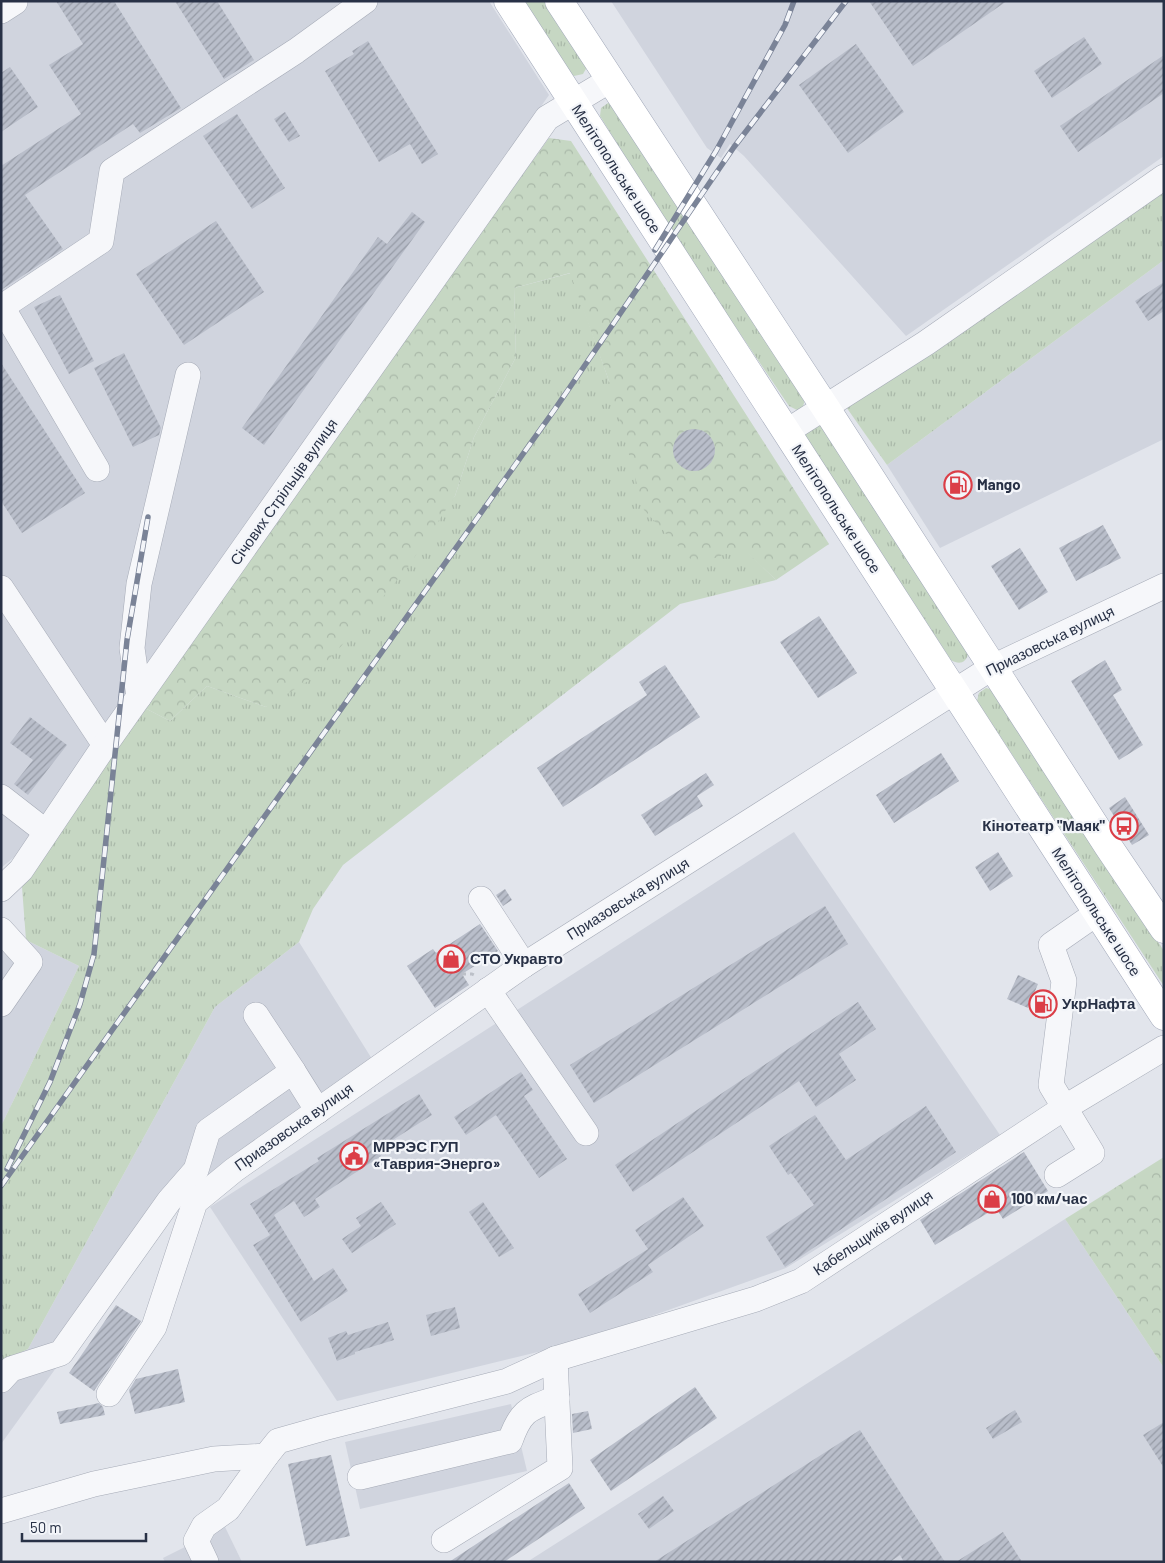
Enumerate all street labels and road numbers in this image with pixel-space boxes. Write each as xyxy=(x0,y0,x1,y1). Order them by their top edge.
street label: Мелітопольське шосе xyxy=(568,101,665,236)
street label: Січових Стрільців вулиця xyxy=(226,415,341,568)
street label: Мелітопольське шосе xyxy=(788,441,885,576)
street label: Приазовська вулиця xyxy=(982,601,1117,679)
street label: Мелітопольське шосе xyxy=(1048,844,1145,979)
street label: Приазовська вулиця xyxy=(563,853,692,943)
street label: Приазовська вулиця xyxy=(231,1078,356,1174)
street label: Кабельщиків вулиця xyxy=(809,1186,936,1279)

